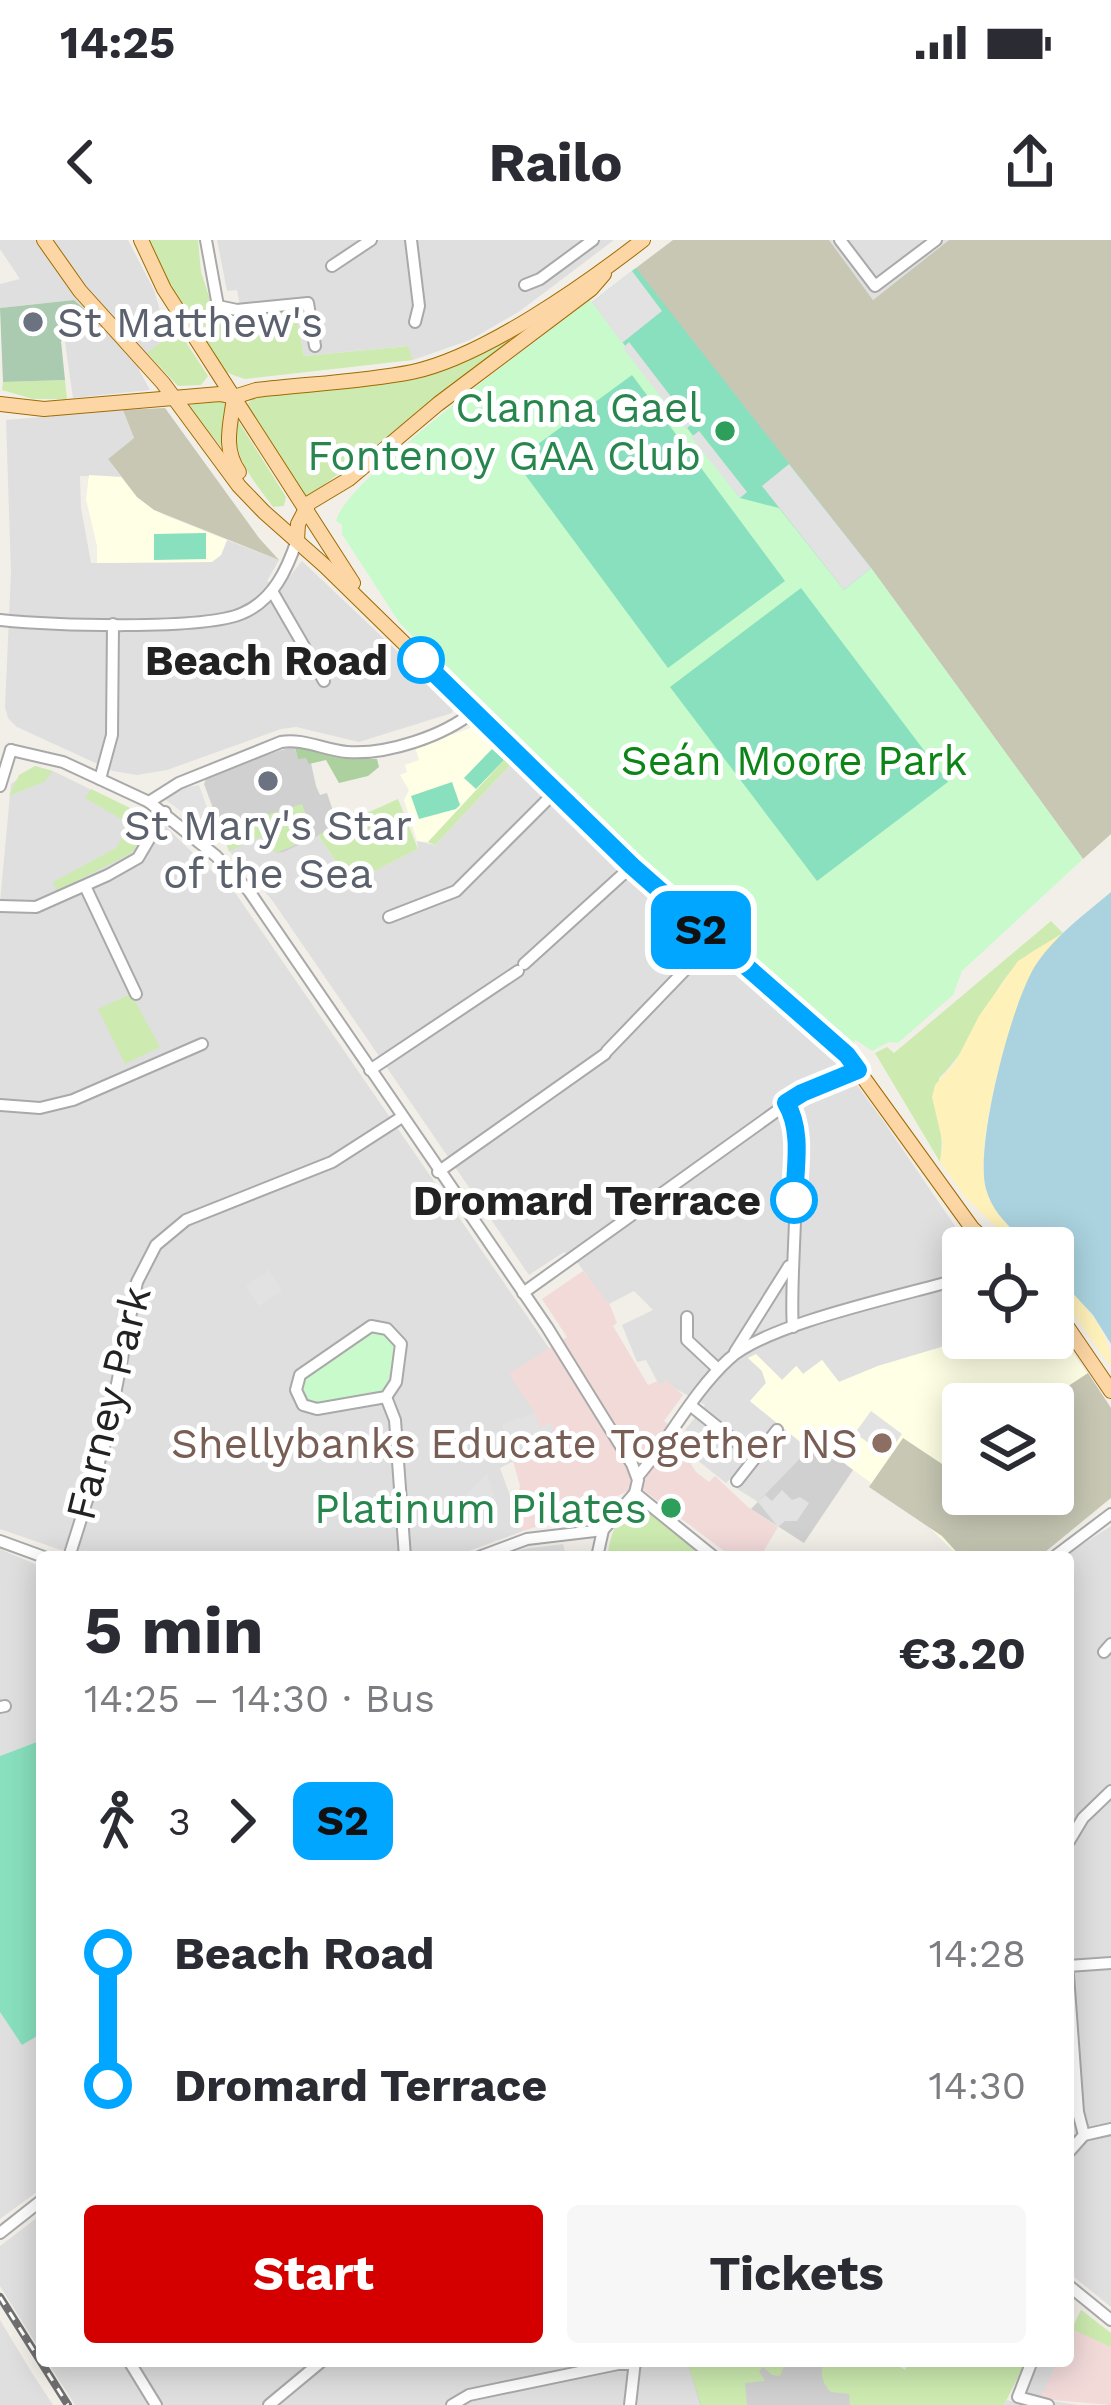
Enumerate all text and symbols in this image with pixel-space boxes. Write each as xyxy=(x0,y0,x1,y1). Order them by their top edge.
text: 14:25 xyxy=(60,16,175,69)
icon: back xyxy=(48,129,114,195)
icon: share xyxy=(997,129,1063,195)
text: Railo xyxy=(488,131,623,194)
place label: St Matthew's xyxy=(57,298,323,347)
marker: St Matthew's xyxy=(20,309,46,335)
place label: Clanna Gael Fontenoy GAA Club xyxy=(307,383,701,480)
marker: Clanna Gael Fontenoy GAA Club xyxy=(712,418,738,444)
place label: Beach Road xyxy=(145,636,388,685)
marker: Beach Road xyxy=(399,638,443,682)
park label: Seán Moore Park xyxy=(621,736,967,785)
marker: St Mary's Star of the Sea xyxy=(255,768,281,794)
place label: St Mary's Star of the Sea xyxy=(124,801,412,898)
line badge: S2 xyxy=(647,891,755,969)
text: S2 xyxy=(675,905,727,954)
place label: Dromard Terrace xyxy=(413,1176,761,1225)
marker: Dromard Terrace xyxy=(772,1178,816,1222)
map controls xyxy=(942,1227,1074,1515)
button: locate xyxy=(942,1227,1074,1359)
street label: Farney Park xyxy=(55,1281,161,1525)
button: layers xyxy=(942,1383,1074,1515)
place label: Shellybanks Educate Together NS xyxy=(171,1419,858,1468)
marker: Shellybanks Educate Together NS xyxy=(869,1430,895,1456)
place label: Platinum Pilates xyxy=(314,1484,647,1533)
marker: Platinum Pilates xyxy=(658,1495,684,1521)
text: 5 min xyxy=(84,1592,264,1669)
text: €3.20 xyxy=(899,1627,1026,1680)
text: 14:25 – 14:30 · Bus xyxy=(84,1676,435,1721)
icon: walk xyxy=(84,1788,150,1854)
icon: forward xyxy=(209,1788,275,1854)
text: S2 xyxy=(317,1796,369,1845)
text: 3 xyxy=(168,1799,191,1844)
text: Beach Road xyxy=(174,1927,435,1980)
text: 14:28 xyxy=(929,1931,1026,1976)
text: Dromard Terrace xyxy=(174,2059,547,2112)
text: 14:30 xyxy=(928,2063,1026,2108)
button: Start xyxy=(84,2205,543,2343)
button: Tickets xyxy=(567,2205,1026,2343)

